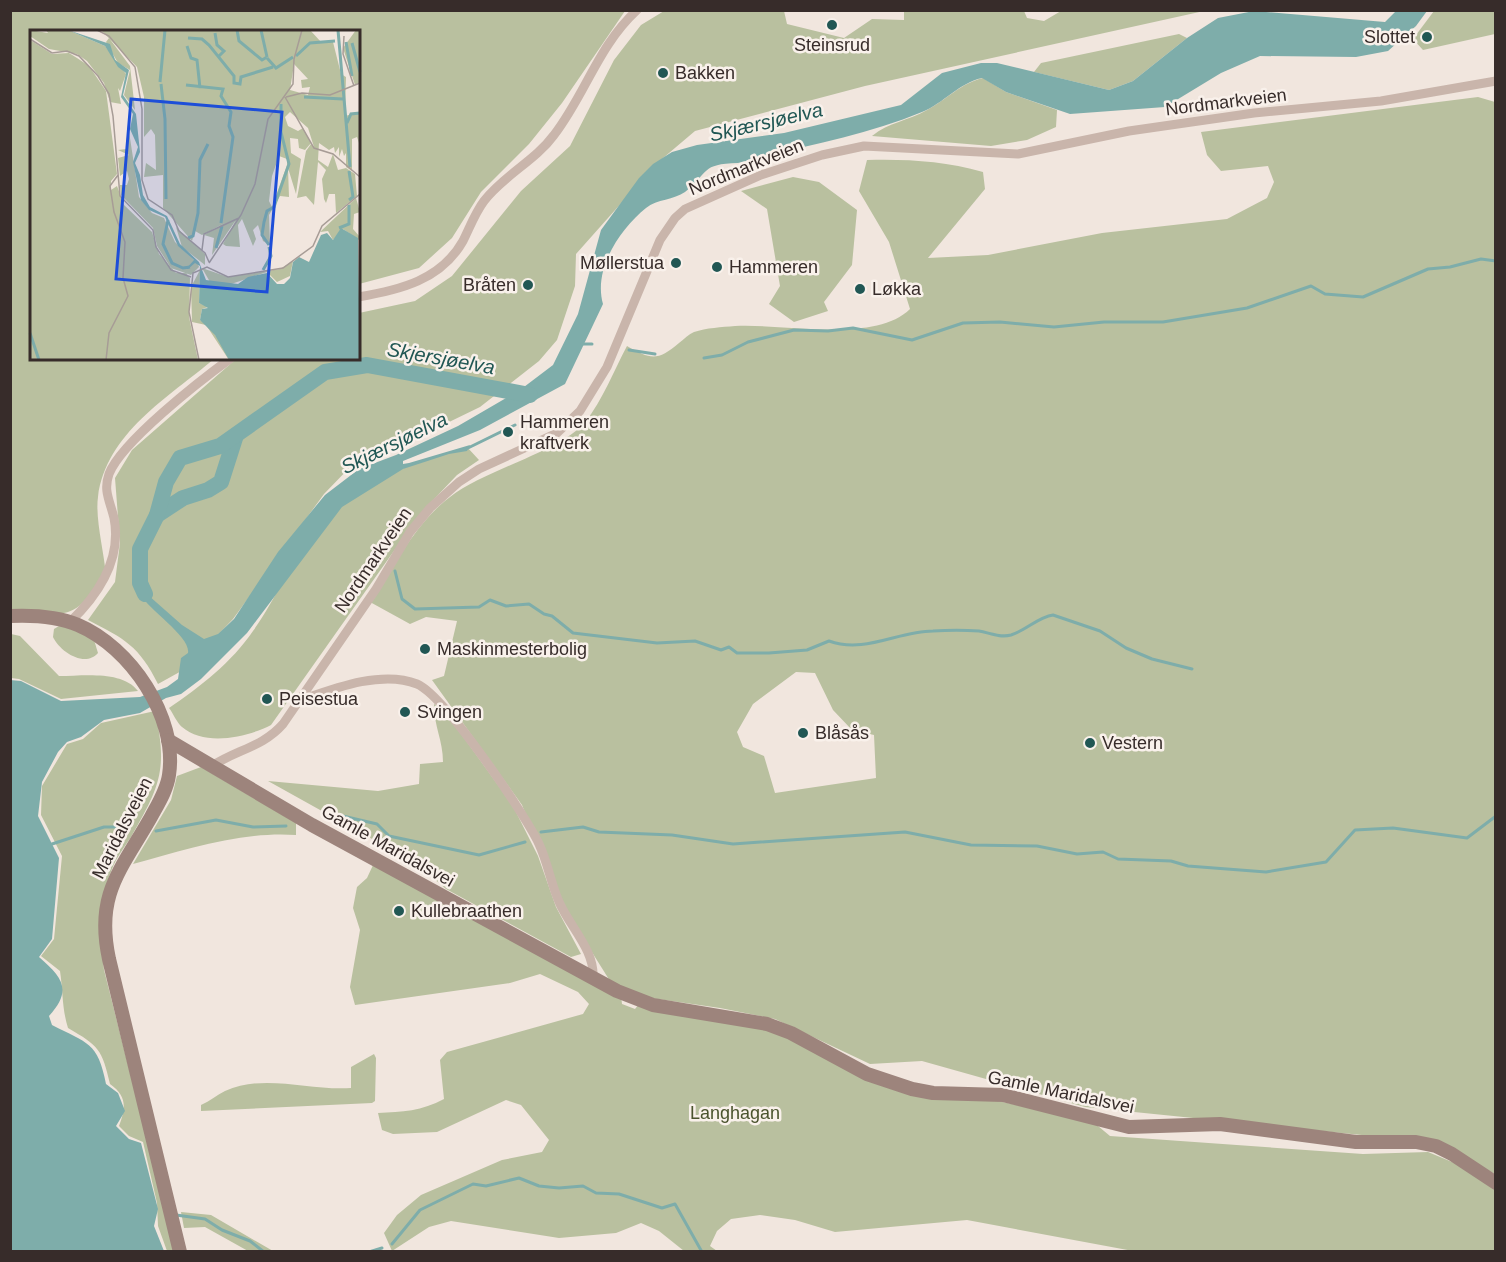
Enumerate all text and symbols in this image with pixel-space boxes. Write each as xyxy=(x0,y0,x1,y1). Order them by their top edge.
marker: Steinsrud xyxy=(825,18,839,32)
place label: Slottet xyxy=(1364,27,1415,47)
inset map xyxy=(30,30,360,360)
marker: Slottet xyxy=(1420,30,1434,44)
place label: Steinsrud xyxy=(794,35,870,55)
place label: Bakken xyxy=(675,63,735,83)
marker: Bakken xyxy=(656,66,670,80)
street label: Nordmarkveien xyxy=(1164,85,1288,119)
water label: Skjærsjøelva xyxy=(707,98,825,146)
street label: Nordmarkveien xyxy=(686,135,806,199)
place label: Møllerstua xyxy=(580,253,665,273)
marker: Møllerstua xyxy=(669,256,683,270)
place label: Hammeren xyxy=(729,257,818,277)
marker: Hammeren xyxy=(710,260,724,274)
place label: Bråten xyxy=(463,275,516,295)
marker: Bråten xyxy=(521,278,535,292)
place label: Løkka xyxy=(872,279,922,299)
marker: Løkka xyxy=(853,282,867,296)
water label: Skjersjøelva xyxy=(385,338,497,378)
water label: Skjærsjøelva xyxy=(337,408,451,478)
place label: Hammeren kraftverk xyxy=(520,412,609,453)
marker: Hammeren kraftverk xyxy=(501,425,515,439)
street label: Nordmarkveien xyxy=(331,504,415,616)
place label: Maskinmesterbolig xyxy=(437,639,587,659)
marker: Maskinmesterbolig xyxy=(418,642,432,656)
place label: Peisestua xyxy=(279,689,359,709)
marker: Peisestua xyxy=(260,692,274,706)
place label: Svingen xyxy=(417,702,482,722)
marker: Svingen xyxy=(398,705,412,719)
place label: Blåsås xyxy=(815,723,869,743)
marker: Blåsås xyxy=(796,726,810,740)
place label: Vestern xyxy=(1102,733,1163,753)
marker: Vestern xyxy=(1083,736,1097,750)
street label: Maridalsveien xyxy=(88,774,156,882)
street label: Gamle Maridalsvei xyxy=(318,801,458,891)
place label: Kullebraathen xyxy=(411,901,522,921)
marker: Kullebraathen xyxy=(392,904,406,918)
street label: Gamle Maridalsvei xyxy=(986,1067,1136,1117)
park label: Langhagan xyxy=(690,1103,780,1123)

